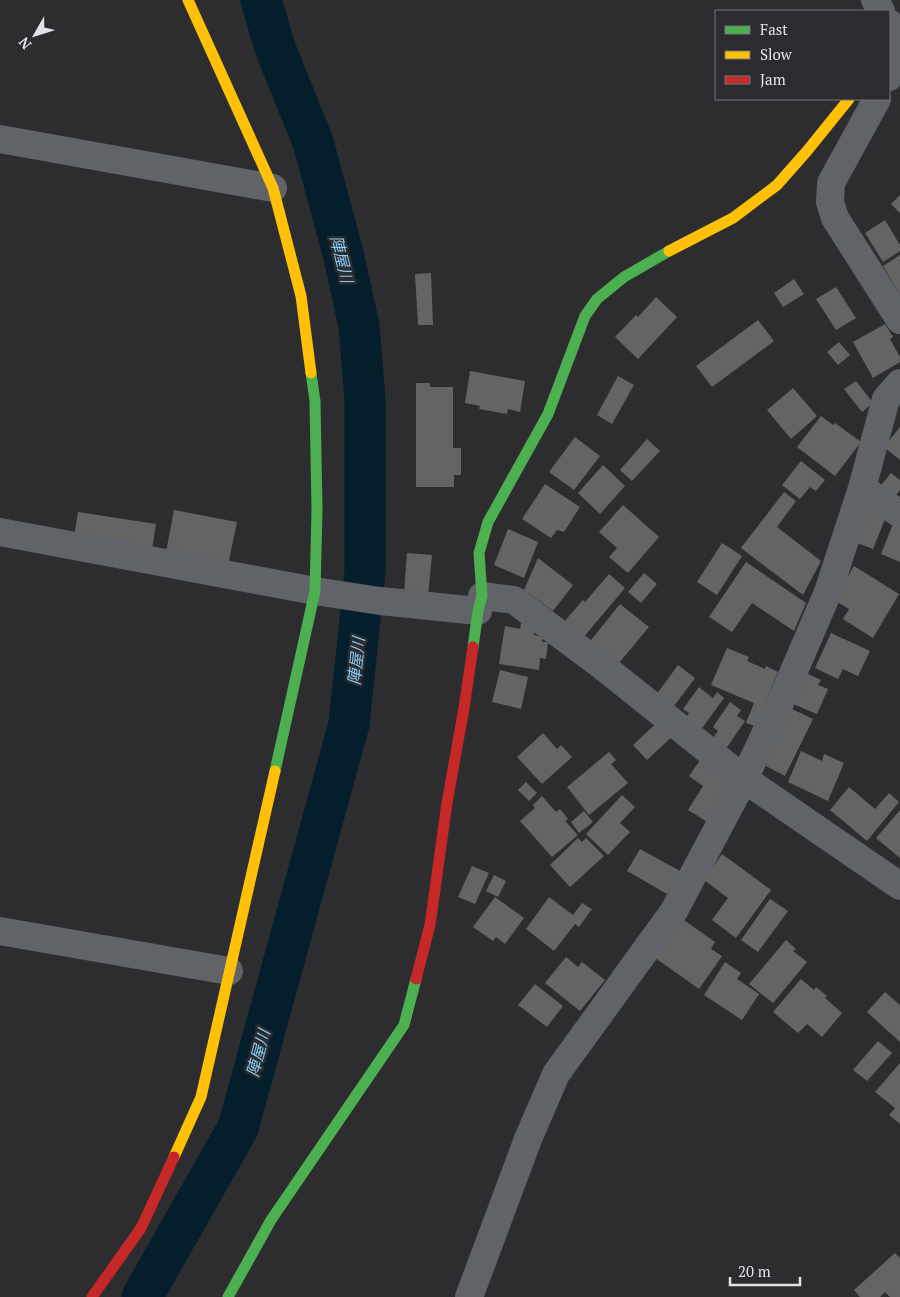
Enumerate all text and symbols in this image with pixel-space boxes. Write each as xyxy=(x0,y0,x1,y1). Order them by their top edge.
north arrow xyxy=(10,10,60,60)
legend xyxy=(715,10,890,100)
text: Fast xyxy=(760,19,788,39)
text: N xyxy=(14,33,35,54)
text: Slow xyxy=(760,44,793,64)
text: Jam xyxy=(760,69,786,89)
water label: 陣屋川 xyxy=(326,233,359,287)
water label: 陣屋川 xyxy=(343,634,370,686)
water label: 陣屋川 xyxy=(241,1025,275,1079)
scale bar xyxy=(730,1254,800,1286)
text: 20 m xyxy=(738,1261,771,1281)

